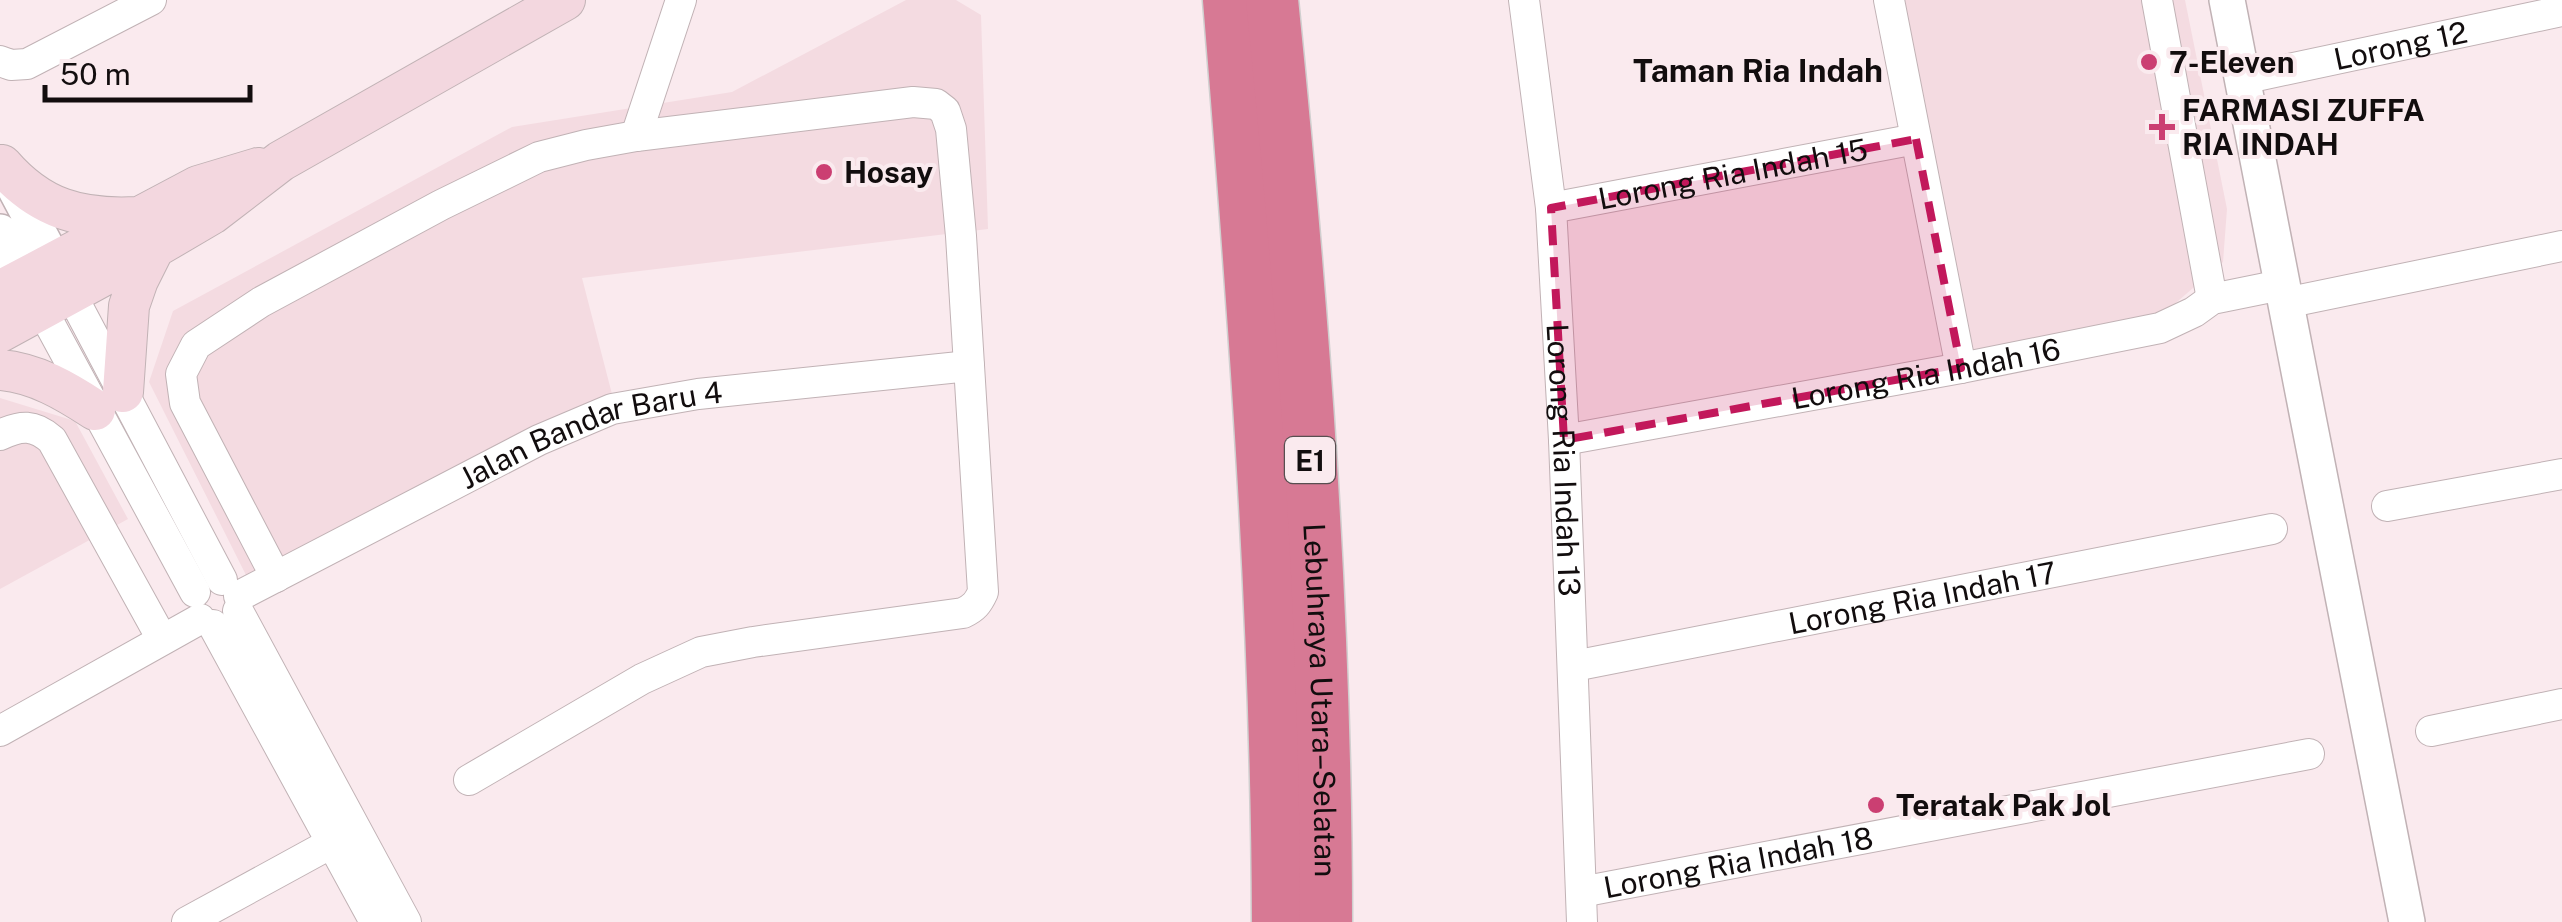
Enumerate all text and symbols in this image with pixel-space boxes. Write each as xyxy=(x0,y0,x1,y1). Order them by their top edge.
street label: Lorong 12 xyxy=(2330,14,2471,77)
scale bar xyxy=(45,40,250,102)
place label: 7-Eleven xyxy=(2169,44,2294,80)
marker: 7-Eleven xyxy=(2138,51,2160,73)
district label: Taman Ria Indah xyxy=(1633,52,1883,89)
text: 50 m xyxy=(60,56,131,92)
place label: FARMASI ZUFFA RIA INDAH xyxy=(2182,92,2425,162)
marker: FARMASI ZUFFA RIA INDAH xyxy=(2151,116,2173,138)
street label: Lorong Ria Indah 15 xyxy=(1595,131,1870,217)
place label: Hosay xyxy=(844,154,933,190)
marker: Hosay xyxy=(813,161,835,183)
street label: Lorong Ria Indah 13 xyxy=(1540,323,1588,597)
street label: Lorong Ria Indah 16 xyxy=(1789,330,2063,416)
street label: Jalan Bandar Baru 4 xyxy=(453,374,724,496)
road number: E1 xyxy=(1285,437,1335,483)
street label: Lebuhraya Utara–Selatan xyxy=(1296,522,1344,877)
street label: Lorong Ria Indah 17 xyxy=(1785,554,2059,641)
place label: Teratak Pak Jol xyxy=(1896,787,2111,823)
marker: Teratak Pak Jol xyxy=(1865,794,1887,816)
street label: Lorong Ria Indah 18 xyxy=(1600,819,1876,905)

